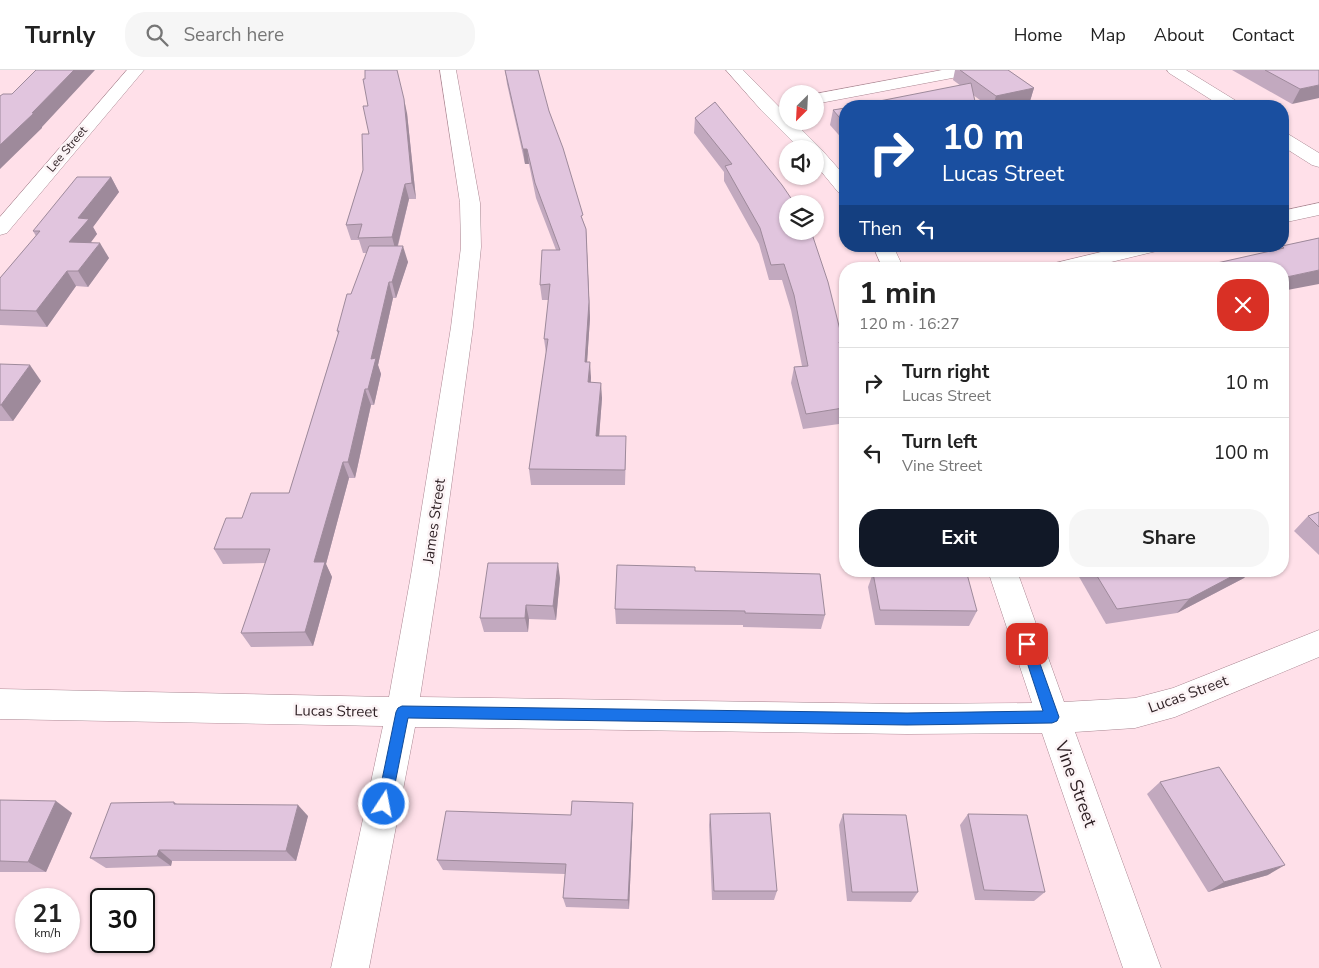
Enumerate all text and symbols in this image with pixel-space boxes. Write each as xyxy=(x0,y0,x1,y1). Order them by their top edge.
search box xyxy=(125,12,475,57)
text: Turnly xyxy=(25,19,95,51)
icon: search xyxy=(143,21,171,49)
text: Search here xyxy=(183,22,284,48)
text: Home xyxy=(1014,23,1062,47)
text: Map xyxy=(1090,23,1126,47)
text: About xyxy=(1154,23,1204,47)
text: Contact xyxy=(1232,23,1294,47)
north arrow xyxy=(779,85,824,130)
map controls xyxy=(779,85,824,240)
text: 10 m xyxy=(942,114,1024,161)
icon: right xyxy=(859,120,924,185)
street label: Lee Street xyxy=(43,122,91,175)
button: sound xyxy=(779,140,824,185)
text: Lucas Street xyxy=(942,159,1064,189)
button: layers xyxy=(779,195,824,240)
icon: left xyxy=(912,215,940,243)
text: Then xyxy=(859,216,902,242)
text: 1 min xyxy=(859,273,937,314)
button: close xyxy=(1217,279,1269,331)
text: 120 m · 16:27 xyxy=(859,313,960,335)
text: Turn right xyxy=(902,359,989,385)
icon: right xyxy=(859,369,887,397)
text: 10 m xyxy=(1225,370,1269,396)
text: Lucas Street xyxy=(902,385,991,407)
text: Turn left xyxy=(902,429,977,455)
icon: left xyxy=(859,439,887,467)
text: 100 m xyxy=(1214,440,1269,466)
text: Vine Street xyxy=(902,455,982,477)
street label: James Street xyxy=(418,476,450,566)
button: Exit xyxy=(859,509,1059,567)
button: Share xyxy=(1069,509,1269,567)
pin xyxy=(1006,623,1048,665)
icon: arrive xyxy=(1013,630,1041,658)
street label: Lucas Street xyxy=(1145,670,1231,718)
street label: Lucas Street xyxy=(294,700,379,722)
street label: Vine Street xyxy=(1049,737,1103,831)
position arrow xyxy=(357,777,409,829)
speed limit sign: 30 xyxy=(90,888,155,953)
text: 21 xyxy=(32,897,63,931)
text: km/h xyxy=(34,925,61,941)

